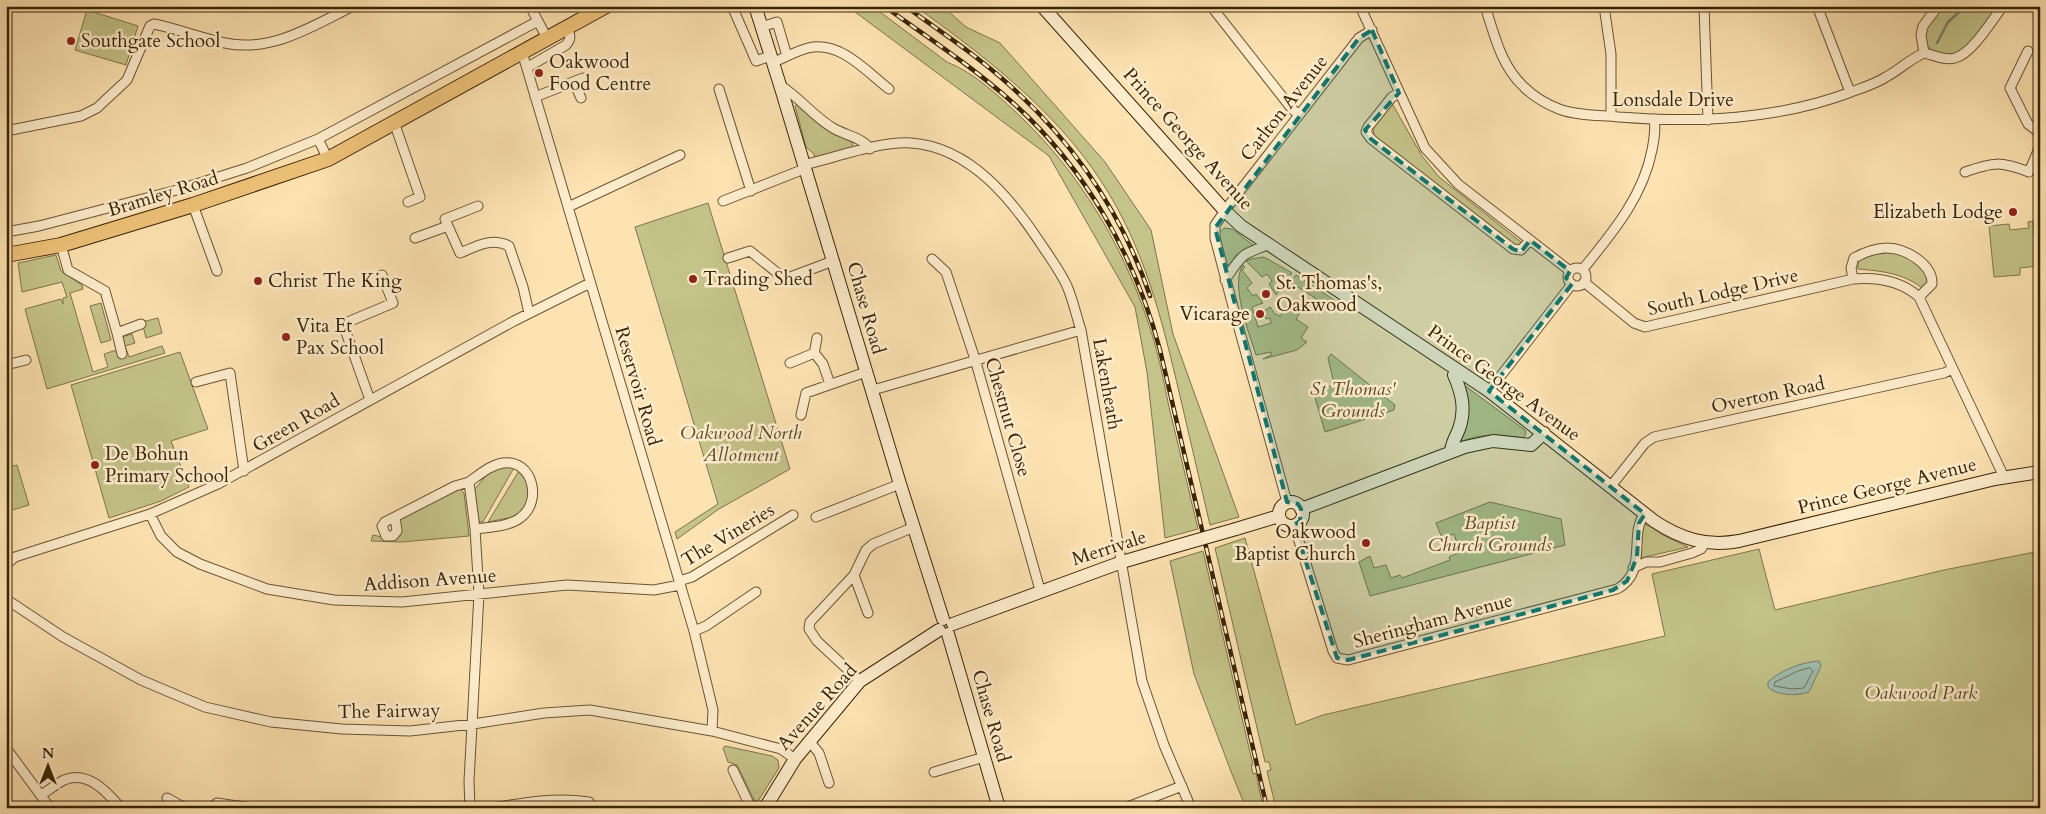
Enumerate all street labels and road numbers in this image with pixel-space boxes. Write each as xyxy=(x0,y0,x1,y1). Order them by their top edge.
street label: Carlton Avenue xyxy=(1234,49,1334,167)
street label: Prince George Avenue xyxy=(1117,62,1259,216)
street label: Lonsdale Drive xyxy=(1612,87,1734,113)
street label: Bramley Road xyxy=(104,165,222,223)
street label: Chase Road xyxy=(840,259,892,357)
street label: South Lodge Drive xyxy=(1645,262,1801,322)
street label: Prince George Avenue xyxy=(1422,319,1586,447)
street label: Reservoir Road xyxy=(609,323,667,449)
street label: Lakenheath xyxy=(1086,336,1128,433)
street label: Chestnut Close xyxy=(979,354,1037,480)
street label: Overton Road xyxy=(1709,370,1827,420)
street label: Green Road xyxy=(248,388,344,458)
street label: Prince George Avenue xyxy=(1795,451,1979,521)
street label: The Vineries xyxy=(677,497,779,573)
street label: Merrivale xyxy=(1068,524,1150,572)
street label: Addison Avenue xyxy=(363,562,497,598)
street label: Sheringham Avenue xyxy=(1351,587,1515,655)
street label: Avenue Road xyxy=(771,658,863,756)
street label: Chase Road xyxy=(965,667,1017,765)
street label: The Fairway xyxy=(337,697,441,725)

